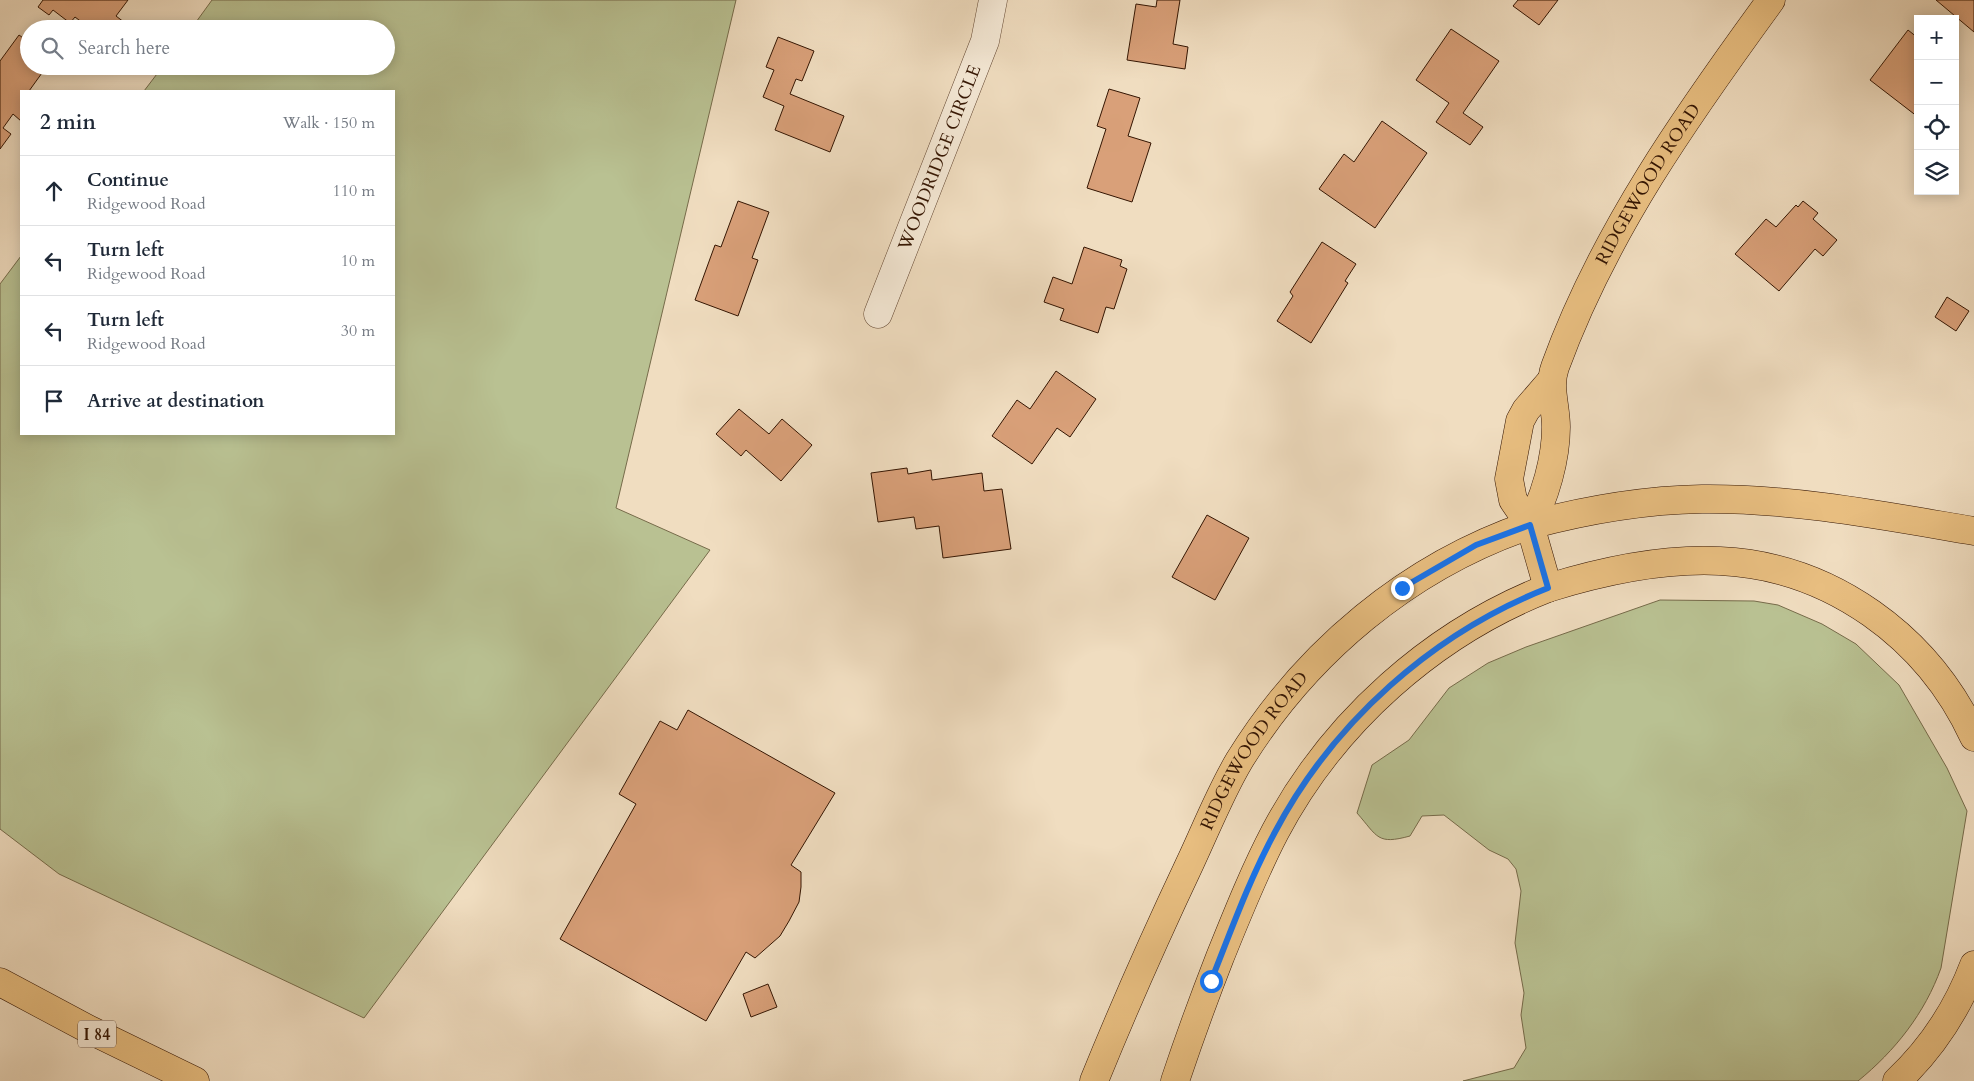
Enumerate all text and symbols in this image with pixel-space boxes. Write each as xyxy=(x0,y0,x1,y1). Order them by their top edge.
map controls xyxy=(1914,15,1959,195)
button: + xyxy=(1914,15,1959,60)
search box xyxy=(20,20,395,75)
icon: search xyxy=(38,34,66,62)
text: Search here xyxy=(78,35,170,61)
button: − xyxy=(1914,60,1959,105)
street label: WOODRIDGE CIRCLE xyxy=(892,61,987,255)
street label: RIDGEWOOD ROAD xyxy=(1590,99,1707,269)
button: locate xyxy=(1914,105,1959,150)
text: 2 min xyxy=(40,108,96,137)
text: Walk · 150 m xyxy=(283,112,375,134)
button: layers xyxy=(1914,150,1959,195)
text: Continue xyxy=(87,167,169,193)
icon: ahead xyxy=(40,177,68,205)
text: 110 m xyxy=(333,180,375,202)
text: Ridgewood Road xyxy=(87,193,205,215)
text: Turn left xyxy=(87,237,164,263)
icon: left xyxy=(40,247,68,275)
text: 10 m xyxy=(341,250,375,272)
text: Ridgewood Road xyxy=(87,263,205,285)
text: Turn left xyxy=(87,307,164,333)
icon: left xyxy=(40,317,68,345)
text: 30 m xyxy=(341,320,375,342)
text: Ridgewood Road xyxy=(87,333,205,355)
icon: arrive xyxy=(40,387,68,415)
text: Arrive at destination xyxy=(87,388,264,414)
route end xyxy=(1391,577,1414,600)
street label: RIDGEWOOD ROAD xyxy=(1194,666,1314,834)
route start xyxy=(1200,970,1223,993)
road number: I 84 xyxy=(78,1021,116,1048)

